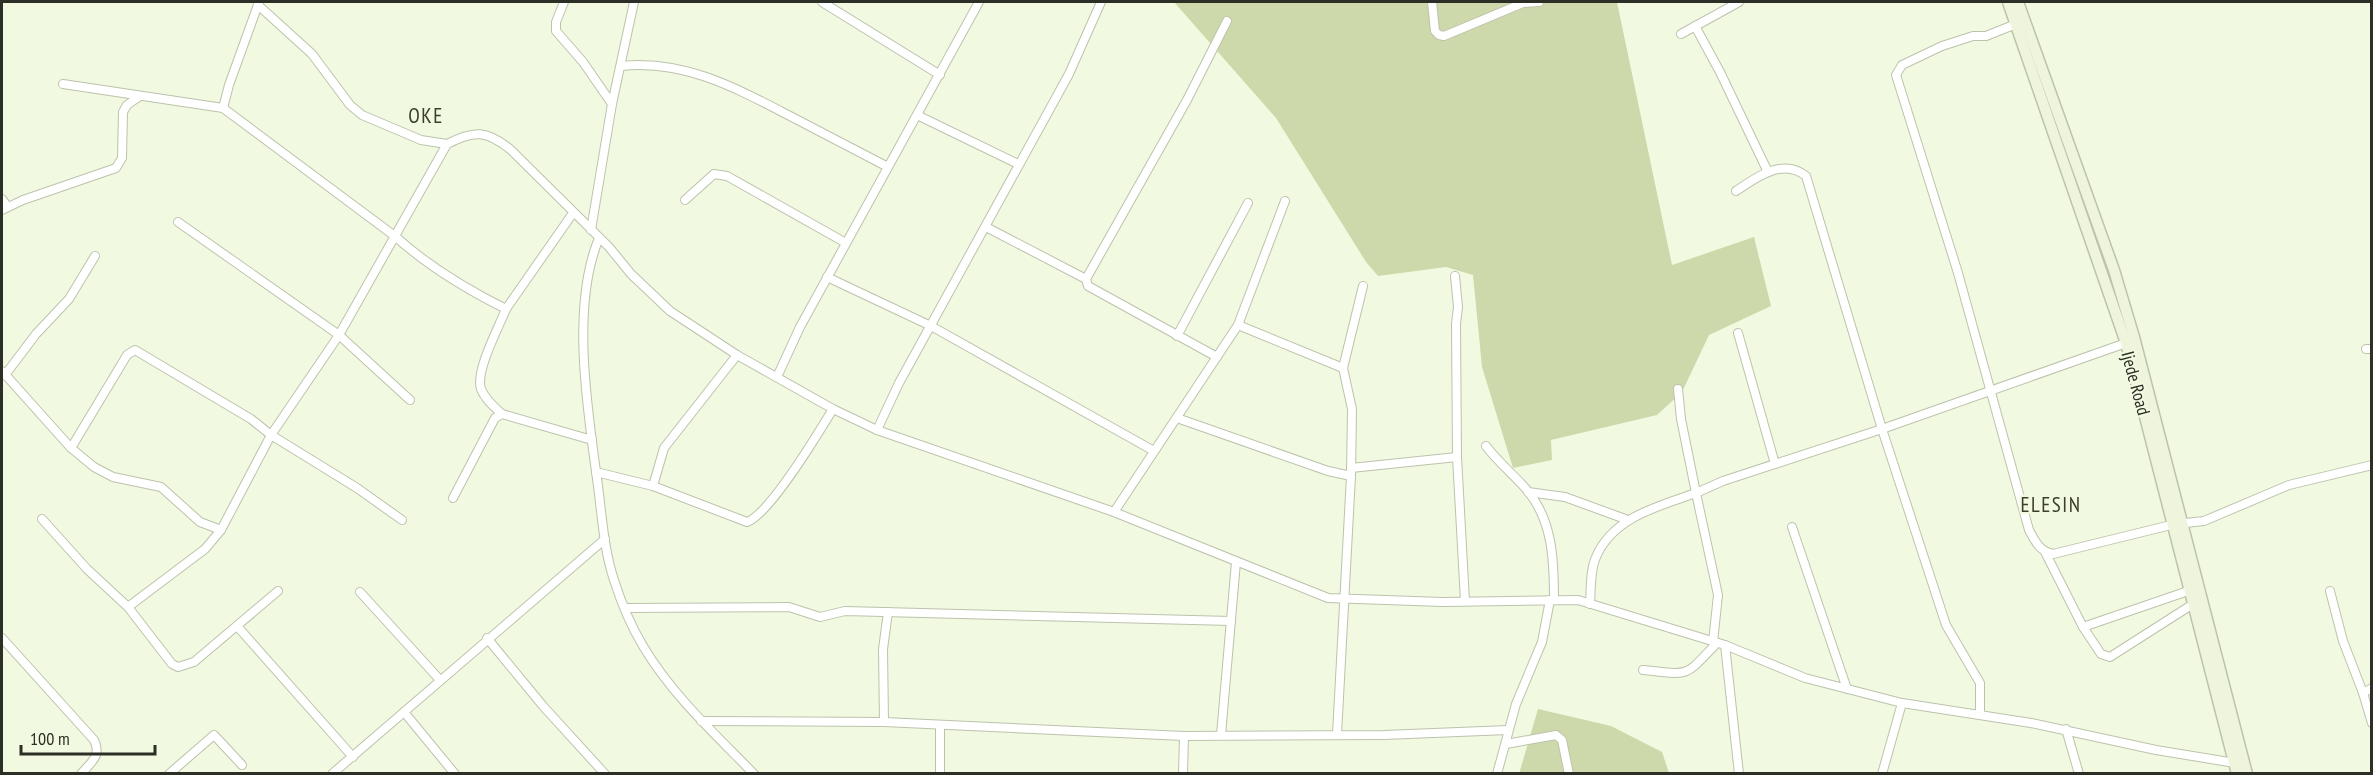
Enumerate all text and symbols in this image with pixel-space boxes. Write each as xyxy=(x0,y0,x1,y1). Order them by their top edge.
district label: OKE xyxy=(408,102,444,129)
street label: Ijede Road xyxy=(2116,349,2156,417)
district label: ELESIN xyxy=(2021,491,2081,518)
scale bar xyxy=(21,718,154,756)
text: 100 m xyxy=(30,727,70,750)

